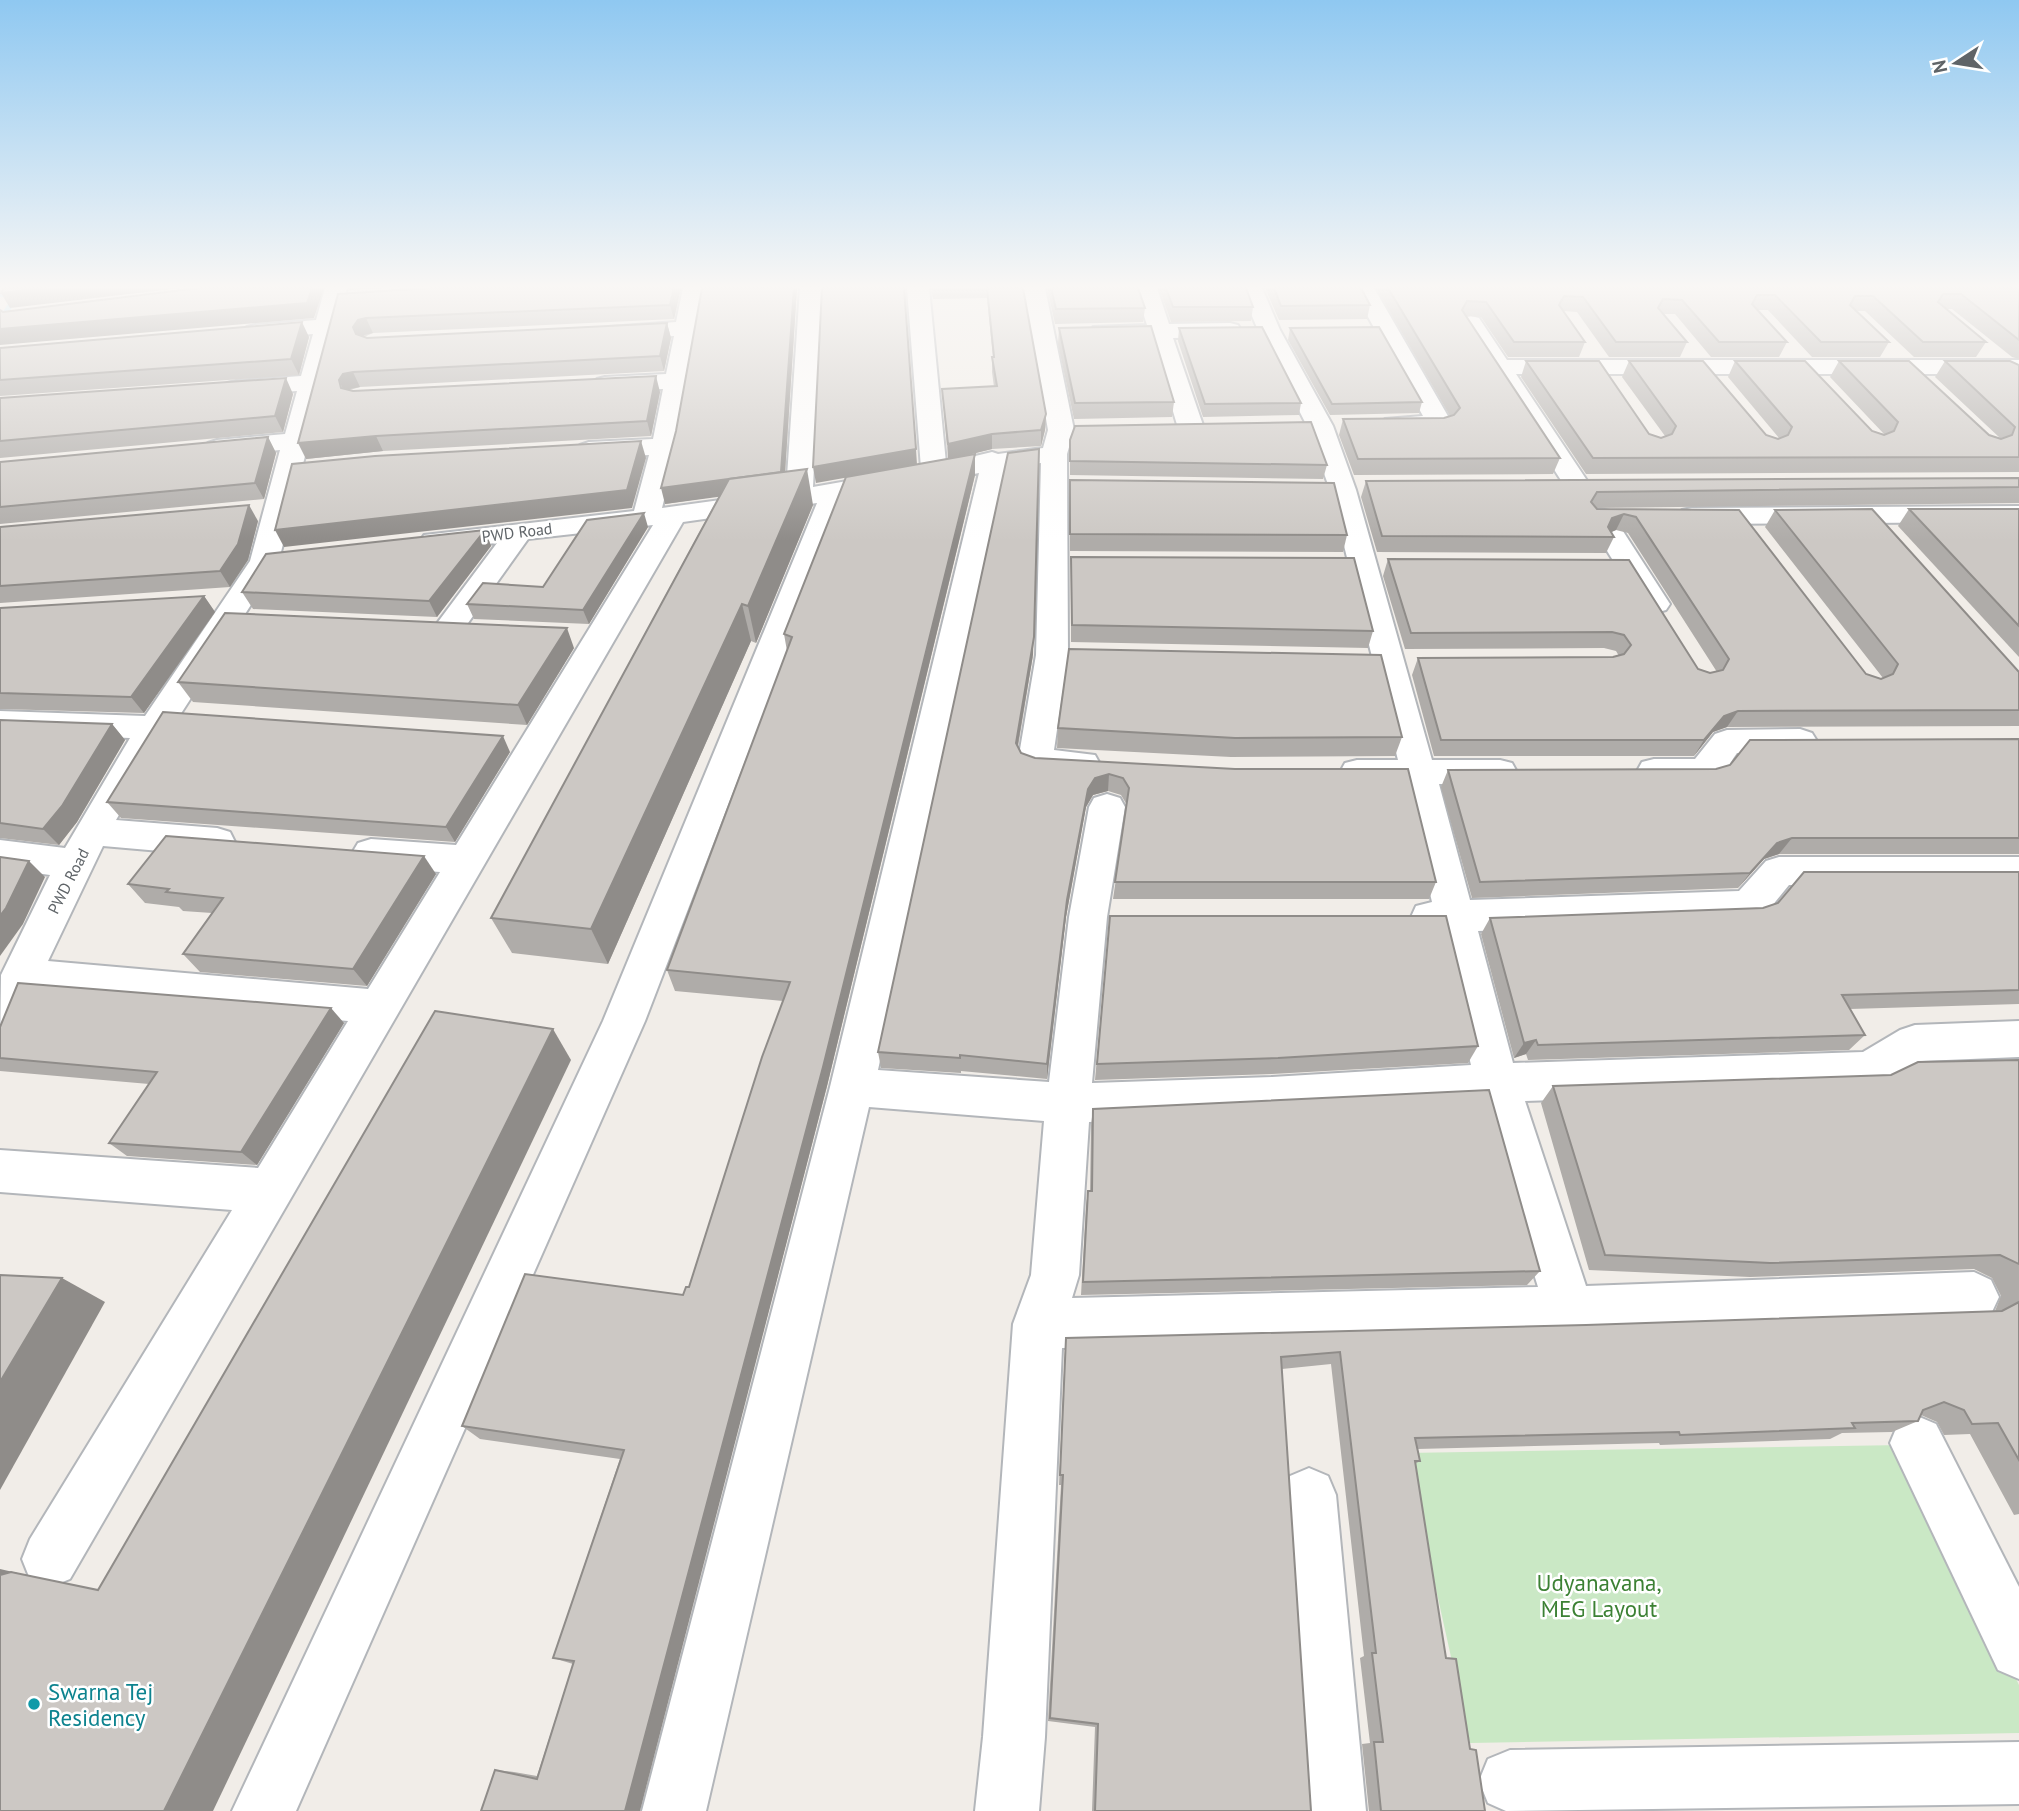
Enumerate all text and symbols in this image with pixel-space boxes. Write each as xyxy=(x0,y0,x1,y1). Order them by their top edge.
north arrow xyxy=(1921,28,1991,98)
text: N xyxy=(1926,58,1952,75)
street label: PWD Road xyxy=(481,518,553,546)
street label: PWD Road xyxy=(43,845,93,917)
park label: Udyanavana, MEG Layout xyxy=(1536,1568,1662,1623)
place label: Swarna Tej Residency xyxy=(48,1677,153,1732)
marker: Swarna Tej Residency xyxy=(26,1696,42,1712)

